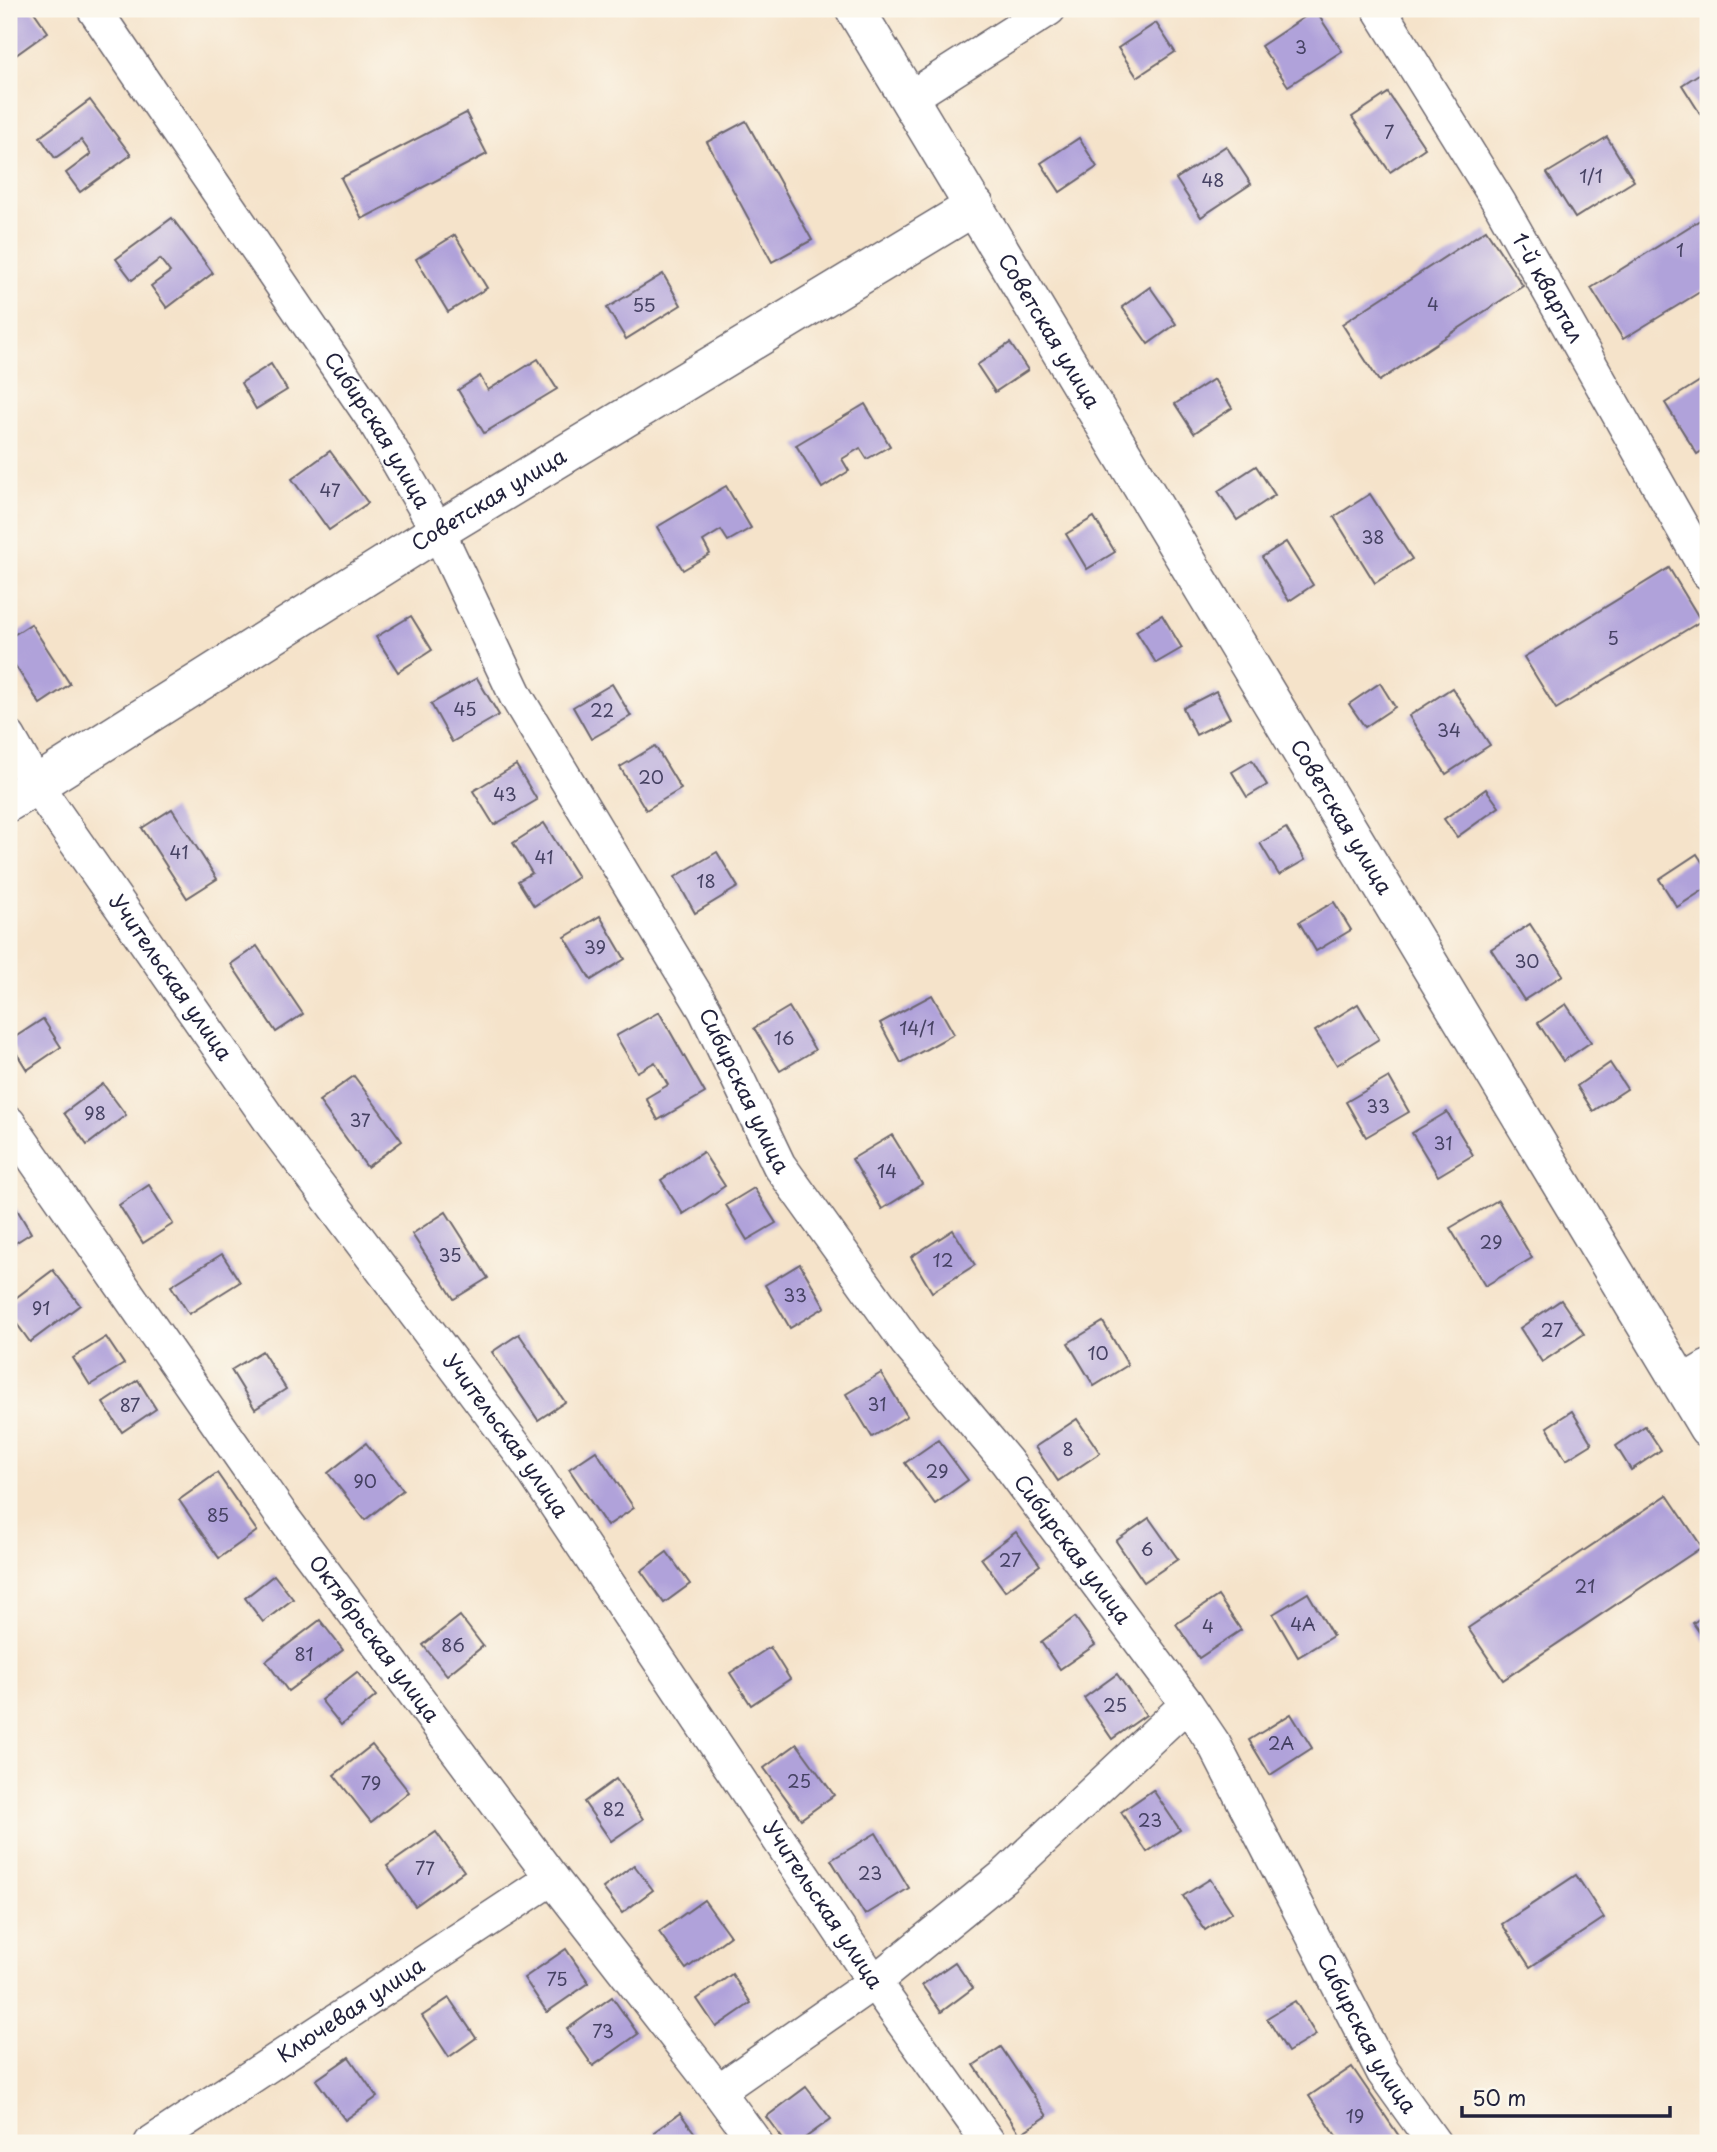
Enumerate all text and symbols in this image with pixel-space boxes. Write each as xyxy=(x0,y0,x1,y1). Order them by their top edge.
house number: 3 xyxy=(1295,33,1307,60)
house number: 7 xyxy=(1384,118,1394,145)
house number: 1/1 xyxy=(1579,162,1603,189)
house number: 48 xyxy=(1201,166,1225,193)
street label: 1-й квартал xyxy=(1505,226,1593,348)
house number: 1 xyxy=(1676,236,1684,263)
street label: Советская улица xyxy=(991,246,1110,415)
house number: 4 xyxy=(1427,290,1439,317)
house number: 55 xyxy=(632,291,656,318)
street label: Сибирская улица xyxy=(318,344,440,515)
street label: Советская улица xyxy=(404,439,572,558)
house number: 47 xyxy=(319,476,341,503)
house number: 38 xyxy=(1361,523,1385,550)
house number: 5 xyxy=(1607,624,1619,651)
house number: 45 xyxy=(454,695,477,722)
house number: 22 xyxy=(590,696,614,723)
house number: 34 xyxy=(1437,716,1461,743)
street label: Советская улица xyxy=(1283,732,1402,901)
house number: 20 xyxy=(638,763,664,790)
house number: 43 xyxy=(493,780,517,807)
house number: 41 xyxy=(170,838,188,865)
house number: 41 xyxy=(535,843,553,870)
house number: 18 xyxy=(696,867,716,894)
street label: Учительская улица xyxy=(103,887,242,1067)
house number: 39 xyxy=(584,933,606,960)
house number: 30 xyxy=(1514,947,1540,974)
street label: Сибирская улица xyxy=(692,1002,799,1180)
house number: 14/1 xyxy=(899,1014,935,1041)
house number: 16 xyxy=(774,1024,794,1051)
house number: 33 xyxy=(1366,1092,1390,1119)
house number: 98 xyxy=(84,1099,106,1126)
house number: 37 xyxy=(349,1106,371,1133)
house number: 31 xyxy=(1434,1129,1452,1156)
house number: 14 xyxy=(877,1157,897,1184)
house number: 29 xyxy=(1480,1228,1502,1255)
house number: 35 xyxy=(438,1241,462,1268)
house number: 12 xyxy=(933,1246,953,1273)
house number: 33 xyxy=(783,1281,807,1308)
house number: 91 xyxy=(32,1294,50,1321)
house number: 27 xyxy=(1541,1316,1563,1343)
house number: 10 xyxy=(1087,1339,1109,1366)
street label: Учительская улица xyxy=(436,1346,578,1524)
house number: 31 xyxy=(868,1390,886,1417)
house number: 87 xyxy=(120,1391,140,1418)
house number: 8 xyxy=(1062,1435,1074,1462)
house number: 29 xyxy=(926,1457,948,1484)
house number: 90 xyxy=(353,1467,377,1494)
street label: Сибирская улица xyxy=(1007,1467,1141,1631)
house number: 85 xyxy=(207,1501,229,1528)
house number: 6 xyxy=(1141,1535,1153,1562)
house number: 27 xyxy=(999,1546,1021,1573)
street label: Октябрьская улица xyxy=(302,1547,449,1729)
house number: 21 xyxy=(1575,1572,1595,1599)
house number: 4А xyxy=(1290,1610,1316,1637)
house number: 4 xyxy=(1202,1612,1214,1639)
house number: 86 xyxy=(441,1631,465,1658)
house number: 81 xyxy=(294,1640,314,1667)
house number: 25 xyxy=(1103,1691,1127,1718)
house number: 2А xyxy=(1268,1729,1294,1756)
house number: 25 xyxy=(787,1767,811,1794)
house number: 79 xyxy=(361,1769,381,1796)
house number: 82 xyxy=(603,1795,625,1822)
house number: 23 xyxy=(1138,1806,1162,1833)
street label: Учительская улица xyxy=(756,1813,893,1995)
house number: 77 xyxy=(415,1854,435,1881)
house number: 23 xyxy=(858,1859,882,1886)
street label: Сибирская улица xyxy=(1310,1947,1426,2120)
street label: Ключевая улица xyxy=(270,1948,431,2070)
house number: 75 xyxy=(547,1965,568,1992)
house number: 73 xyxy=(592,2017,614,2044)
scale bar xyxy=(1462,2075,1670,2119)
text: 50 m xyxy=(1472,2081,1526,2113)
house number: 19 xyxy=(1346,2102,1364,2129)

